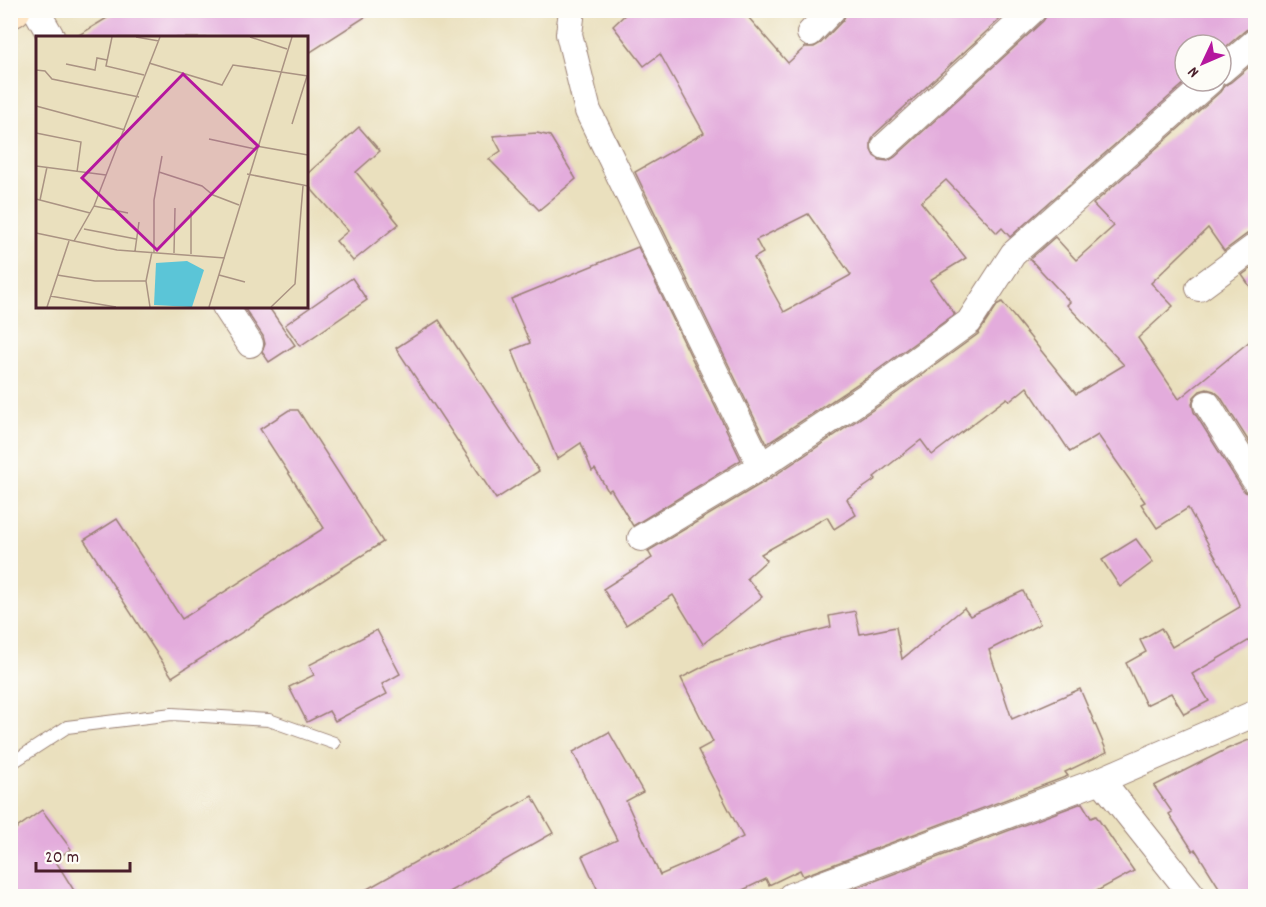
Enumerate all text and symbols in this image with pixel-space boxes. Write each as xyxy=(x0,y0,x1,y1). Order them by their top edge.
north arrow xyxy=(1173,33,1233,93)
inset map xyxy=(36,36,308,308)
text: N xyxy=(1183,61,1205,83)
scale bar xyxy=(36,835,130,873)
text: 20 m xyxy=(45,846,79,871)

